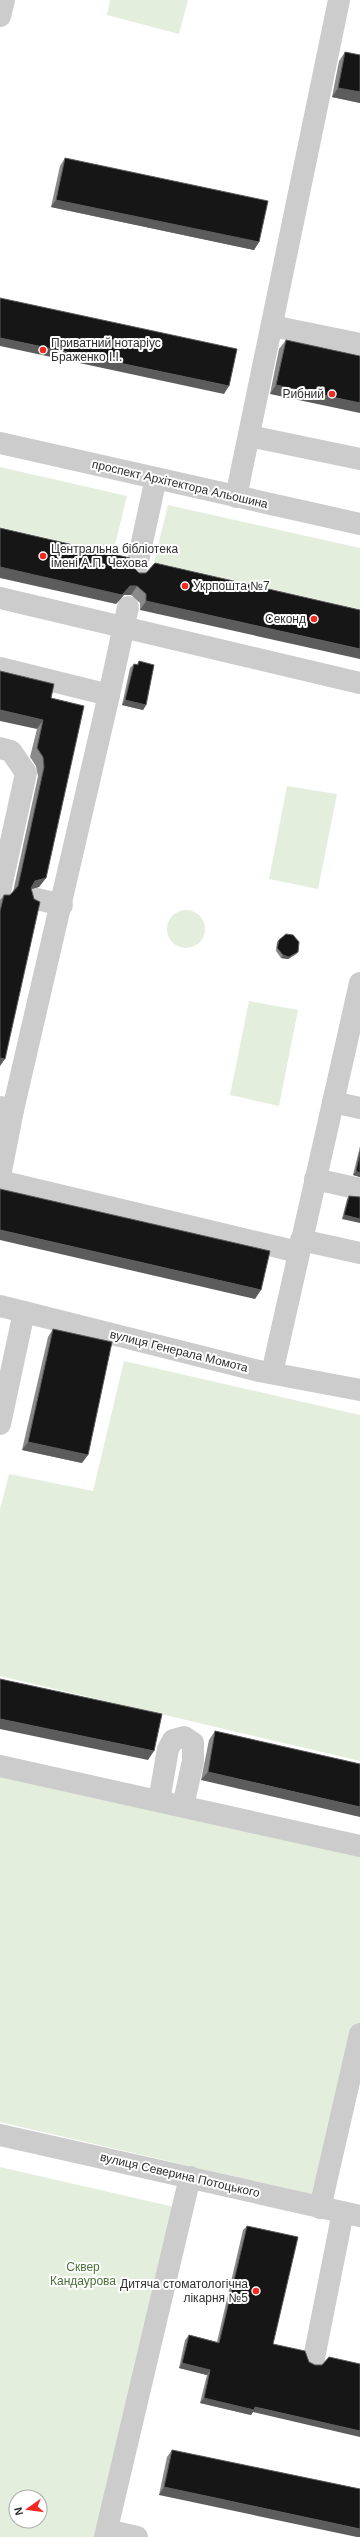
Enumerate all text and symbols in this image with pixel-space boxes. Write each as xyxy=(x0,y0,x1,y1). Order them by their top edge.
place label: Приватний нотаріус Браженко І.І. xyxy=(51,336,161,364)
marker: Приватний нотаріус Браженко І.І. xyxy=(38,345,48,355)
place label: Рибний xyxy=(282,387,324,401)
marker: Рибний xyxy=(327,389,337,399)
street label: проспект Архітектора Альошина xyxy=(91,457,270,511)
place label: Центральна бібліотека імені А.П. Чехова xyxy=(51,542,178,570)
marker: Центральна бібліотека імені А.П. Чехова xyxy=(38,551,48,561)
place label: Укрпошта №7 xyxy=(193,579,270,593)
marker: Укрпошта №7 xyxy=(180,581,190,591)
place label: Секонд xyxy=(265,612,306,626)
marker: Секонд xyxy=(309,614,319,624)
street label: вулиця Генерала Момота xyxy=(109,1327,250,1375)
street label: вулиця Северина Потоцького xyxy=(99,2150,262,2200)
park label: Сквер Кандаурова xyxy=(50,2260,116,2288)
place label: Дитяча стоматологiчна лiкарня №5 xyxy=(120,2277,248,2305)
marker: Дитяча стоматологiчна лiкарня №5 xyxy=(251,2286,261,2296)
north arrow xyxy=(8,2489,48,2529)
text: N xyxy=(12,2506,25,2517)

